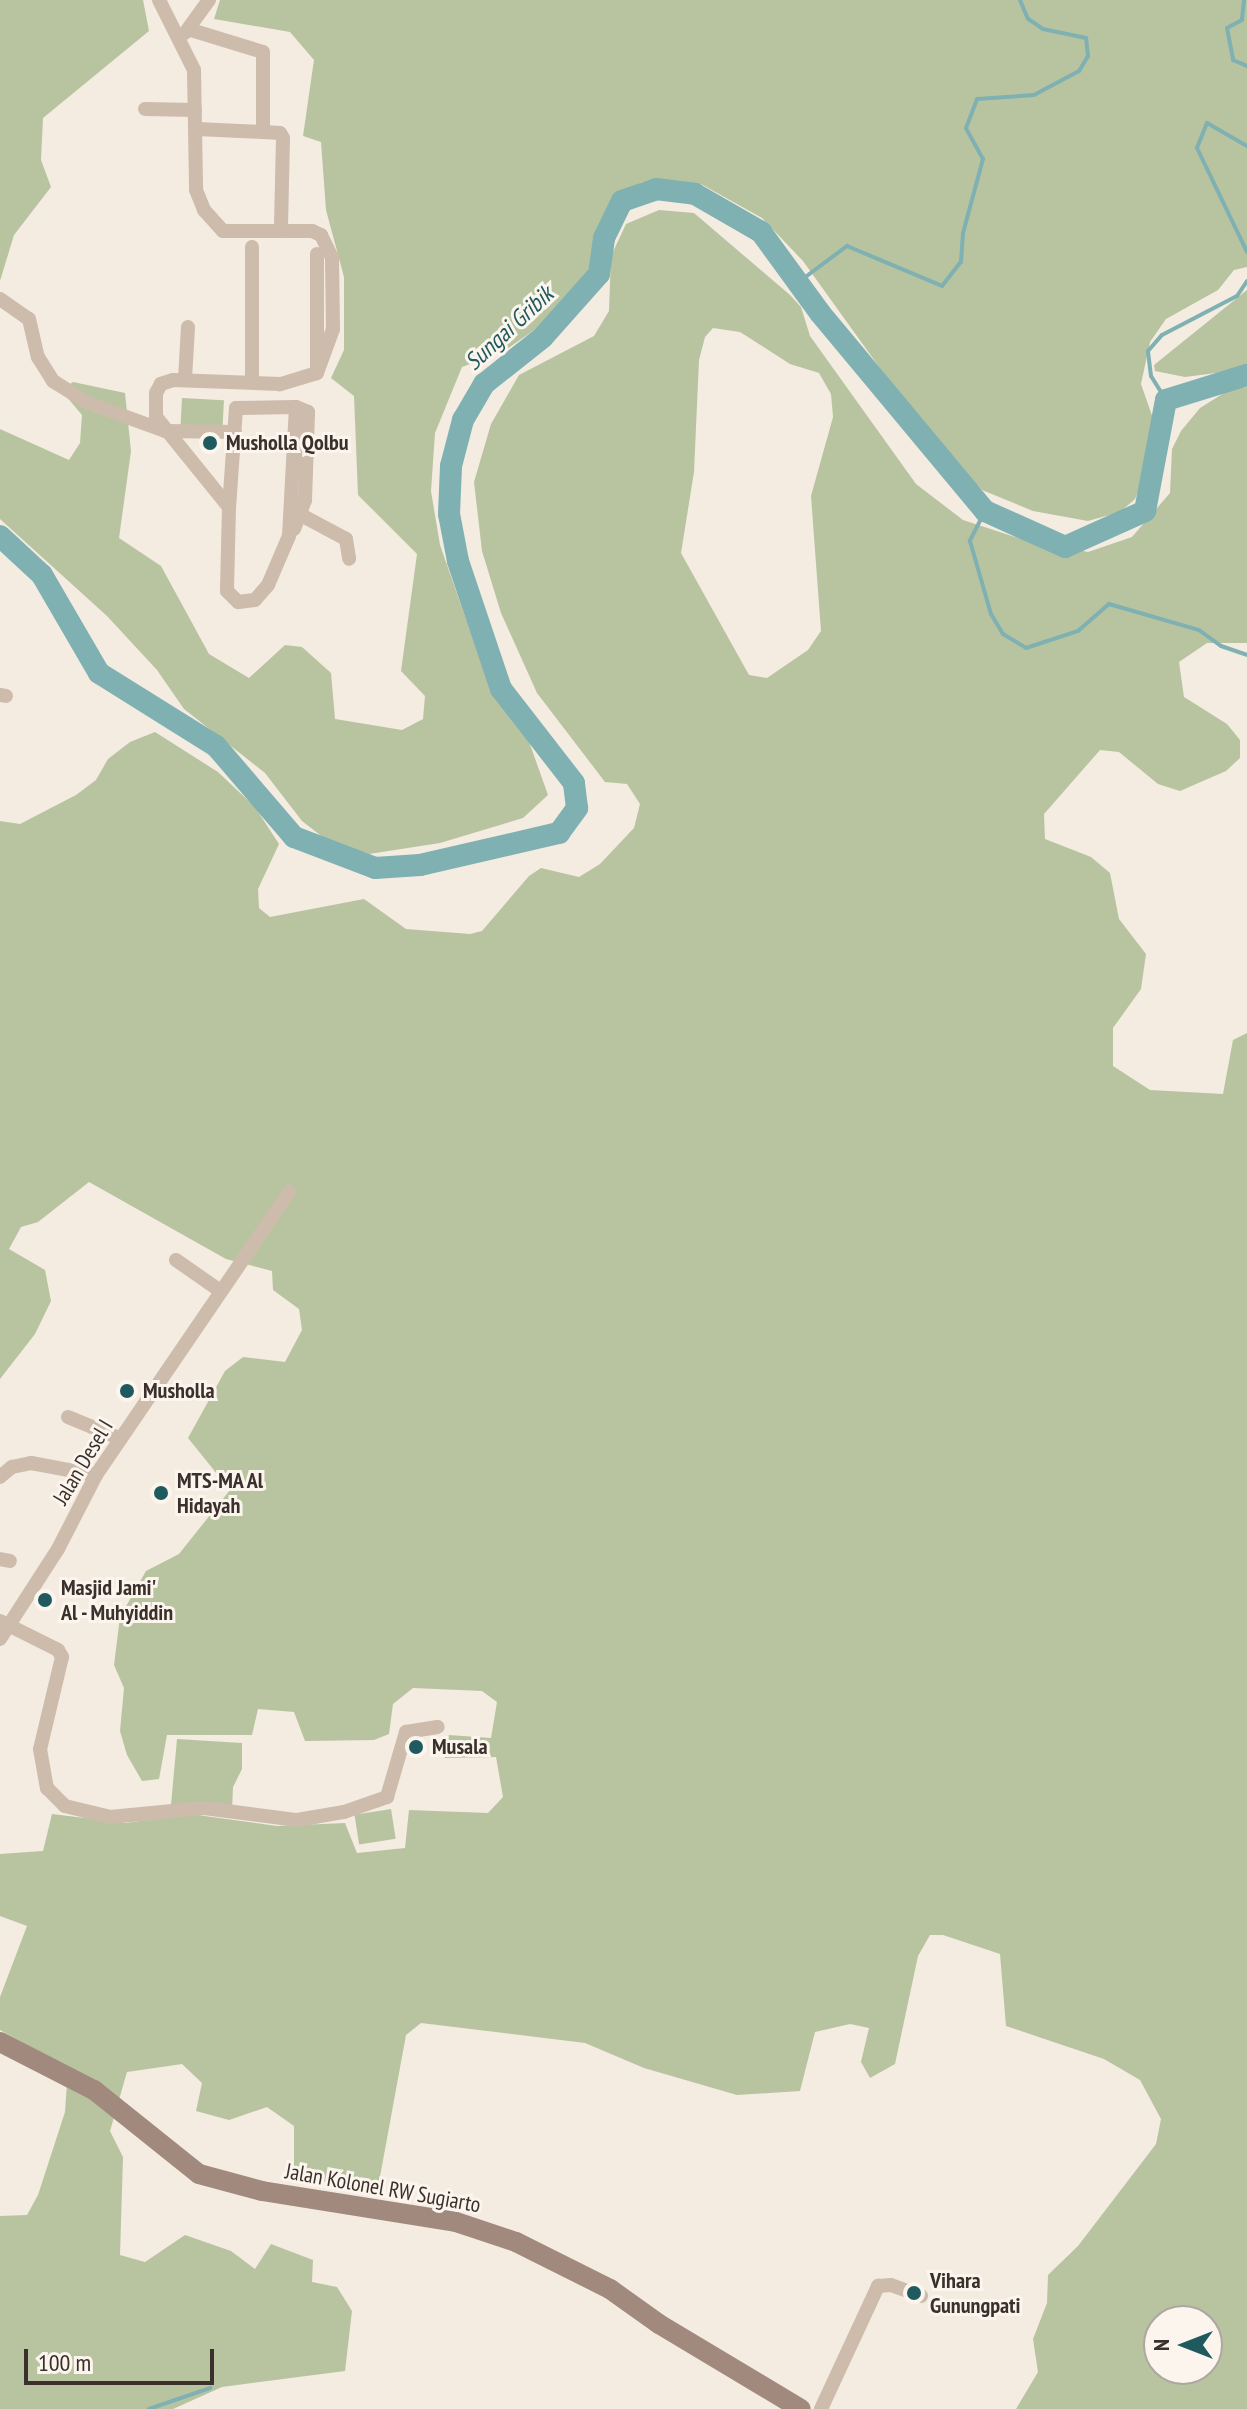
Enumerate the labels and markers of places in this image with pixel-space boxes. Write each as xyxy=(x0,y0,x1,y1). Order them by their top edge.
place label: Musholla Qolbu xyxy=(226,430,349,456)
marker: Musholla Qolbu xyxy=(201,434,219,452)
place label: Musholla xyxy=(143,1378,215,1404)
marker: Musholla xyxy=(118,1382,136,1400)
place label: MTS-MA Al Hidayah xyxy=(177,1467,265,1518)
marker: MTS-MA Al Hidayah xyxy=(152,1484,170,1502)
place label: Masjid Jami' Al - Muhyiddin xyxy=(61,1574,175,1626)
marker: Masjid Jami' Al - Muhyiddin xyxy=(36,1591,54,1609)
place label: Musala xyxy=(432,1734,488,1760)
marker: Musala xyxy=(407,1738,425,1756)
place label: Vihara Gunungpati xyxy=(930,2267,1020,2318)
marker: Vihara Gunungpati xyxy=(905,2284,923,2302)

